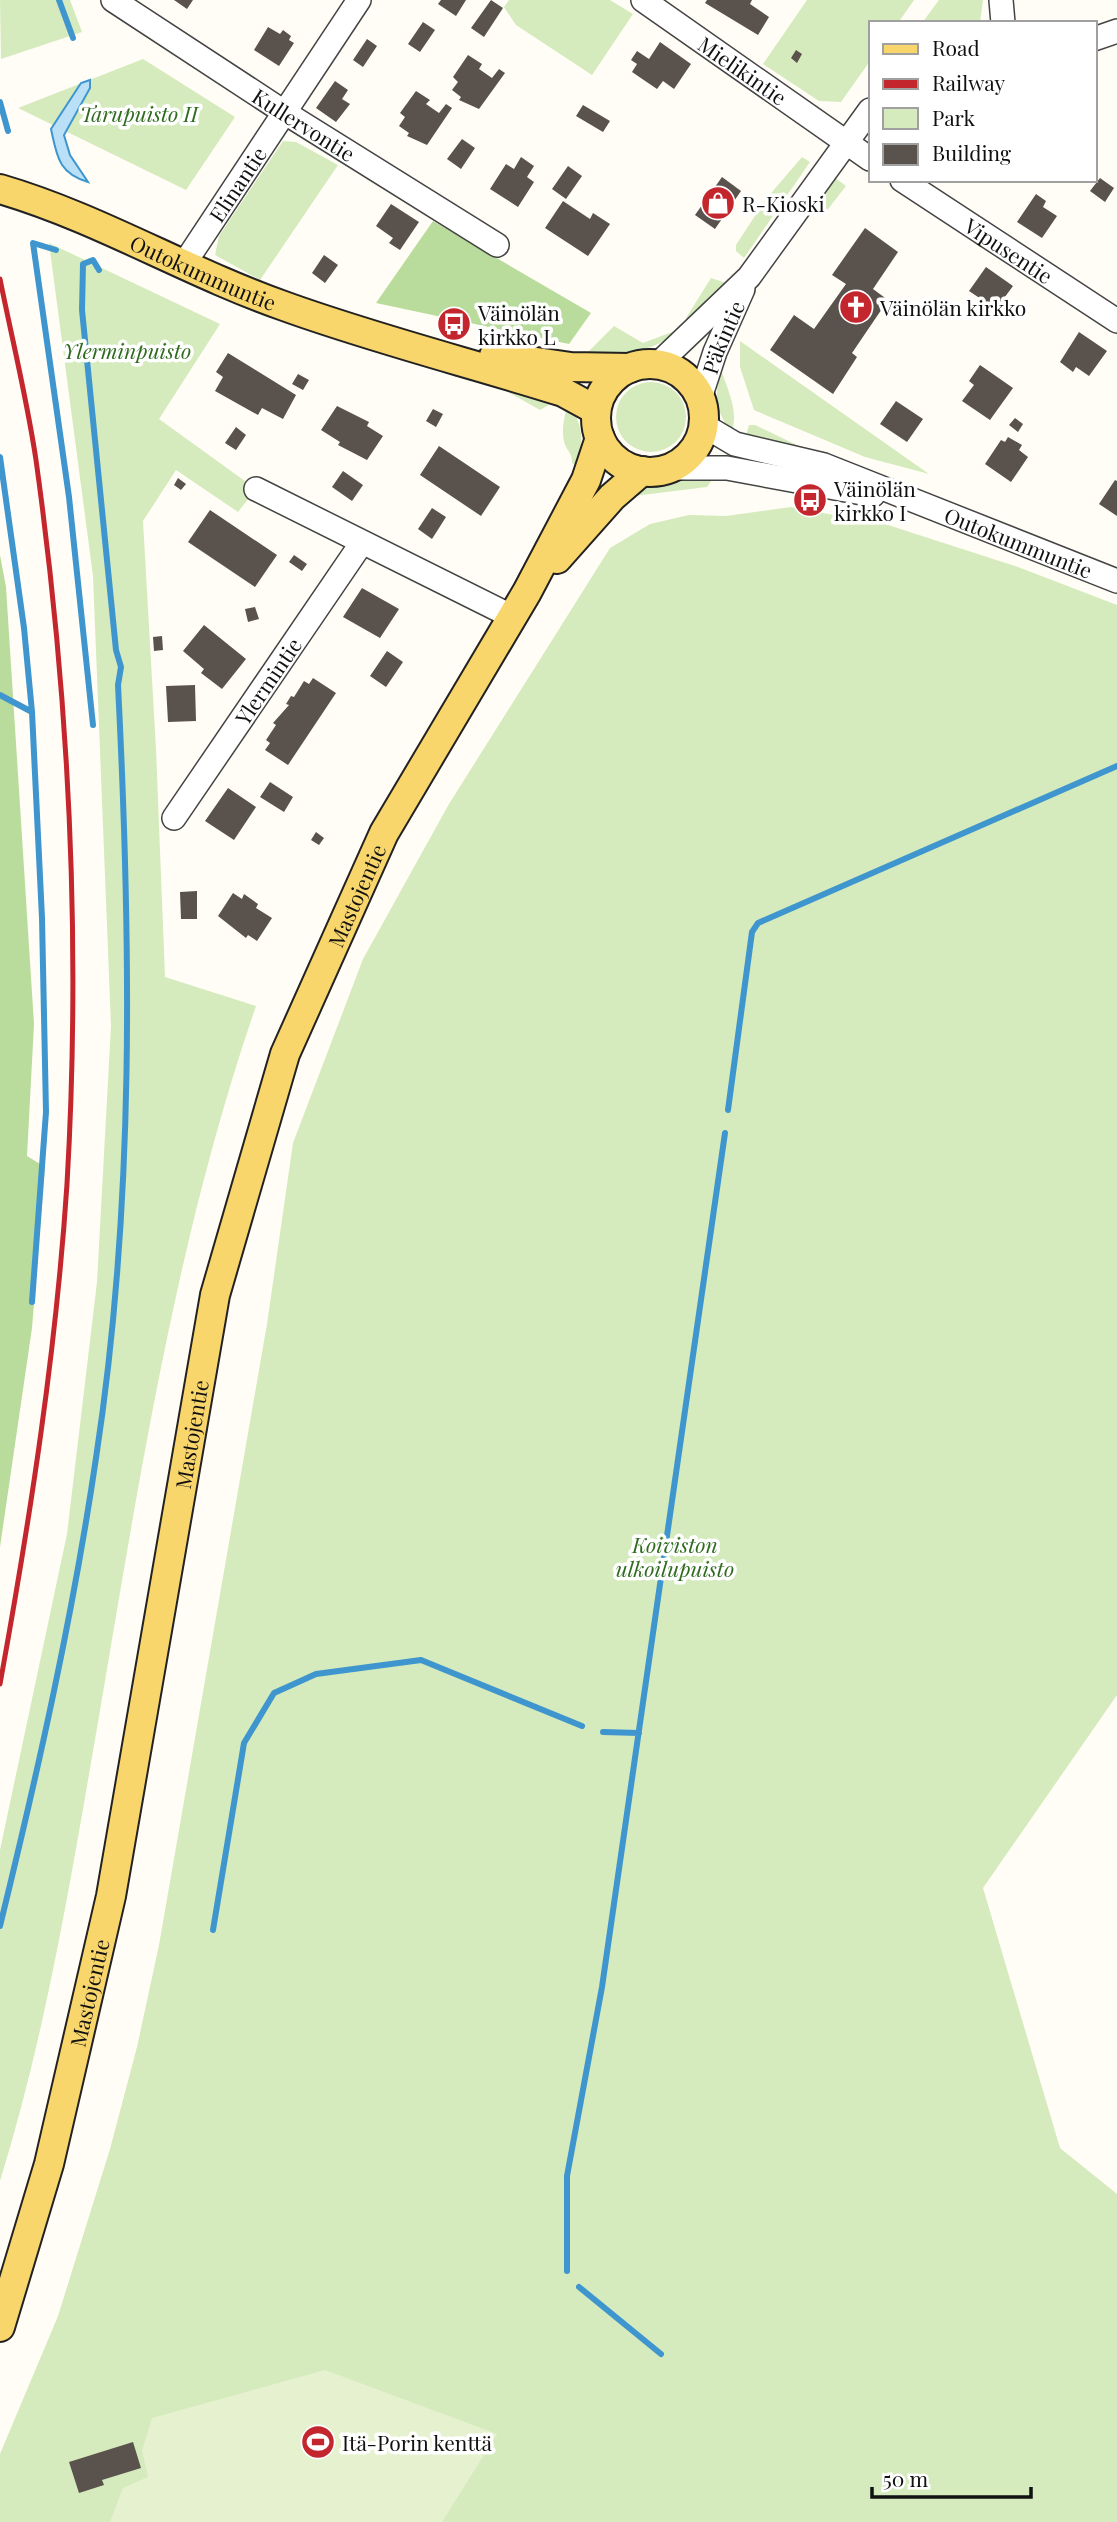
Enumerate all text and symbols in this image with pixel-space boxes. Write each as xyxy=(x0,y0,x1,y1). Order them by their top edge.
legend xyxy=(869,21,1096,182)
street label: Mielikintie xyxy=(693,29,793,111)
text: Road xyxy=(932,33,980,61)
text: Railway xyxy=(932,68,1006,96)
street label: Kullervontie xyxy=(247,81,361,167)
park label: Tarupuisto II xyxy=(80,99,200,127)
text: Park xyxy=(932,103,976,131)
text: Building xyxy=(932,138,1011,166)
street label: Elinantie xyxy=(202,141,272,227)
shop icon: R-Kioski xyxy=(699,184,737,222)
place label: R-Kioski xyxy=(742,189,825,217)
street label: Vipusentie xyxy=(959,211,1059,289)
street label: Outokummuntie xyxy=(126,228,280,316)
church icon: Väinölän kirkko xyxy=(837,288,875,326)
place label: Väinölän kirkko xyxy=(879,293,1026,321)
street label: Päkintie xyxy=(695,296,750,377)
place label: Väinölän kirkko L xyxy=(477,298,560,350)
bus stop icon: Väinölän kirkko L xyxy=(435,305,473,343)
park label: Ylerminpuisto xyxy=(63,336,191,364)
place label: Väinölän kirkko I xyxy=(833,474,916,526)
bus stop icon: Väinölän kirkko I xyxy=(791,481,829,519)
street label: Outokummuntie xyxy=(941,500,1097,584)
street label: Ylermintie xyxy=(227,632,307,731)
street label: Mastojentie xyxy=(321,839,391,951)
street label: Mastojentie xyxy=(168,1378,214,1491)
park label: Koiviston ulkoilupuisto xyxy=(616,1530,734,1582)
street label: Mastojentie xyxy=(63,1936,115,2049)
sports icon: Itä-Porin kenttä xyxy=(299,2423,337,2461)
place label: Itä-Porin kenttä xyxy=(342,2428,492,2456)
scale bar xyxy=(872,2456,1031,2500)
text: 50 m xyxy=(883,2464,929,2492)

